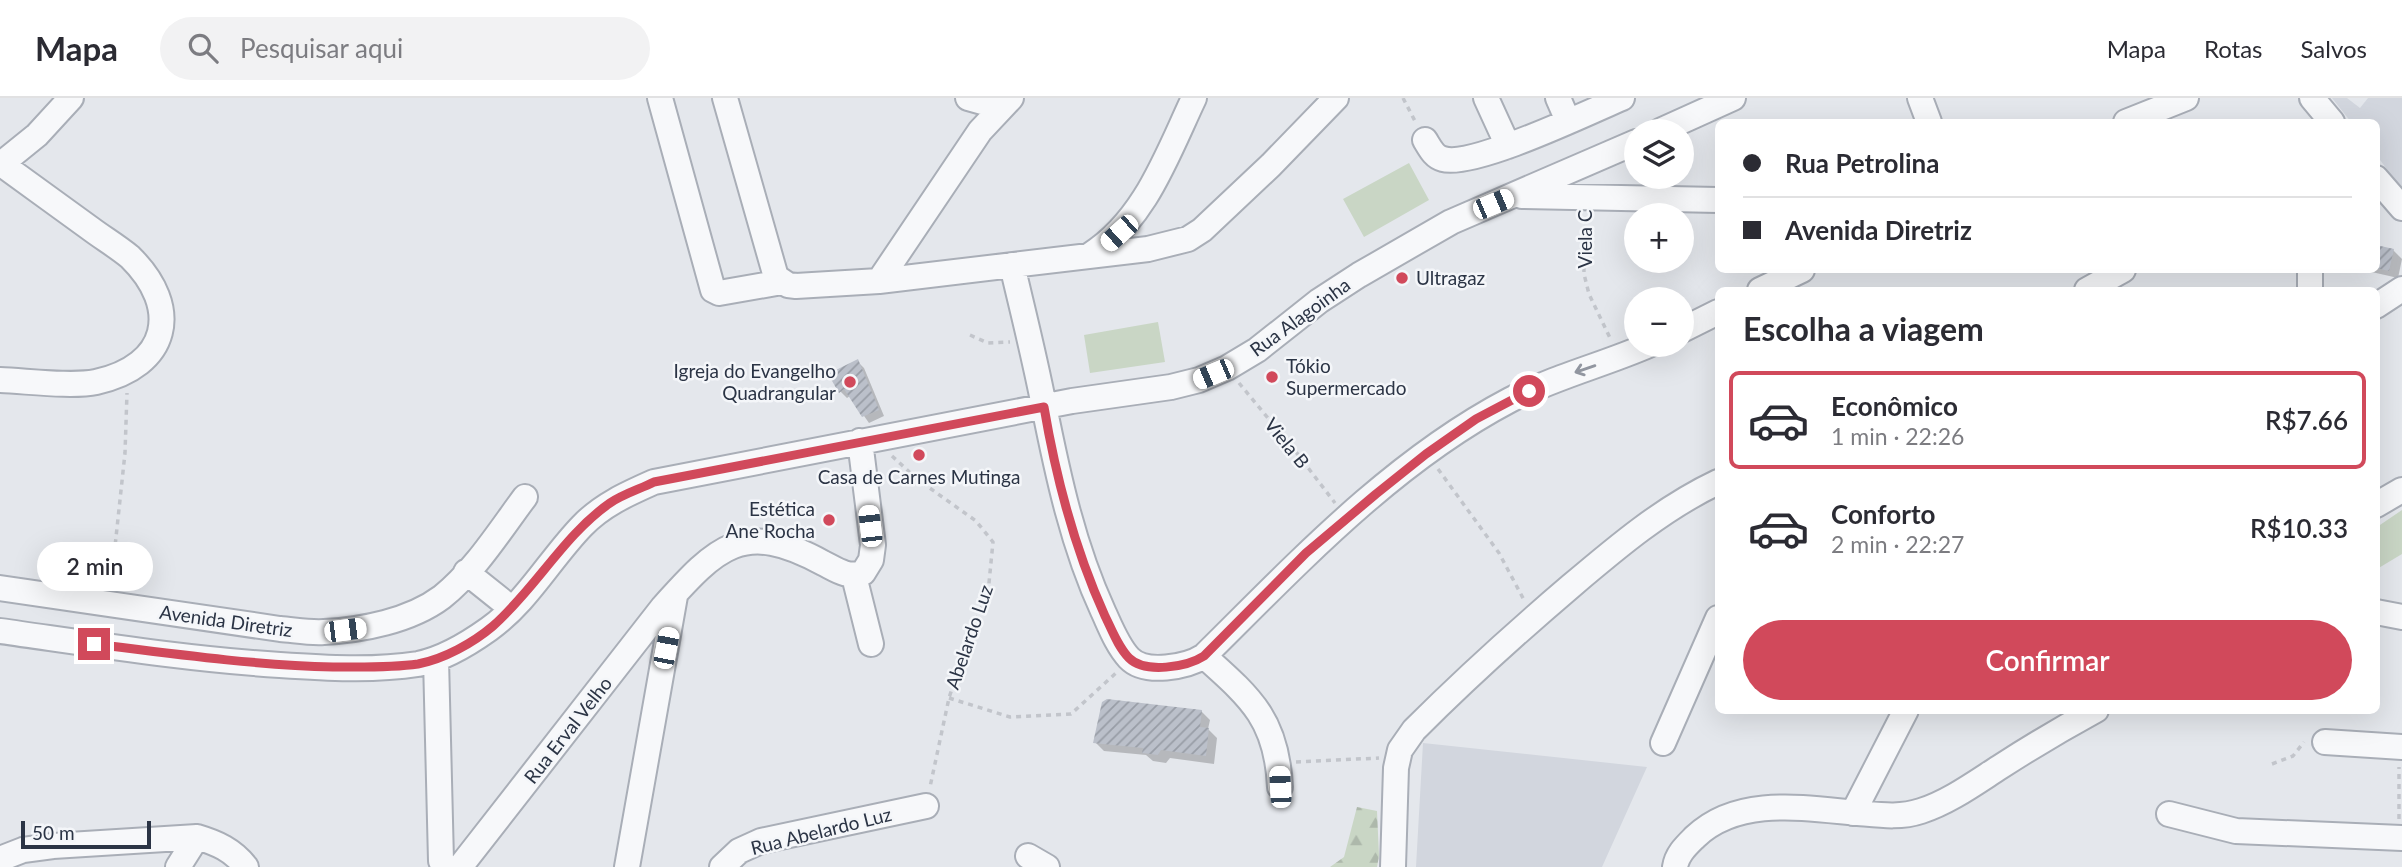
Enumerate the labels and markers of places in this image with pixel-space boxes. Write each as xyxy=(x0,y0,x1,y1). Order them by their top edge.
place label: Ultragaz xyxy=(1416,266,1485,289)
marker: Ultragaz xyxy=(1394,270,1410,286)
place label: Tókio Supermercado xyxy=(1286,354,1406,399)
place label: Igreja do Evangelho Quadrangular xyxy=(674,359,836,404)
marker: Tókio Supermercado xyxy=(1264,369,1280,385)
marker: Igreja do Evangelho Quadrangular xyxy=(842,374,858,390)
marker: Casa de Carnes Mutinga xyxy=(911,447,927,463)
place label: Casa de Carnes Mutinga xyxy=(818,465,1020,488)
place label: Estética Ane Rocha xyxy=(726,497,815,542)
marker: Estética Ane Rocha xyxy=(821,512,837,528)

